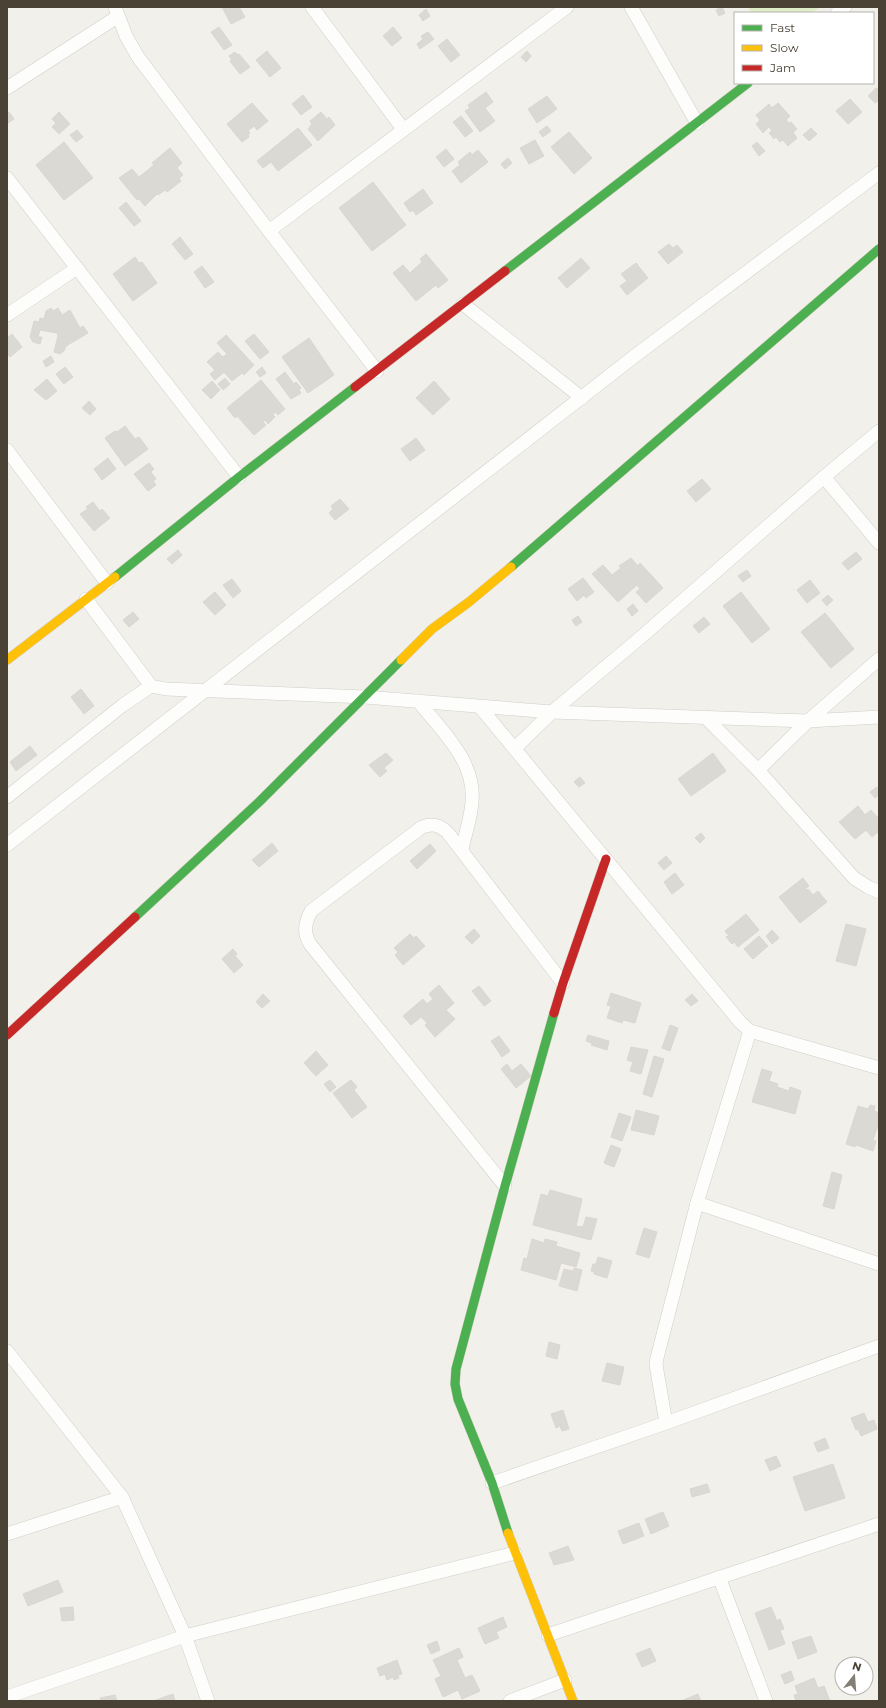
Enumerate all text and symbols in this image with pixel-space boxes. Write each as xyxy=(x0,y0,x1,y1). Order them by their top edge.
legend xyxy=(734,12,874,84)
text: Fast xyxy=(770,20,795,35)
text: Slow xyxy=(770,40,799,55)
text: Jam xyxy=(769,60,796,75)
north arrow xyxy=(834,1656,874,1696)
text: N xyxy=(851,1658,863,1674)

